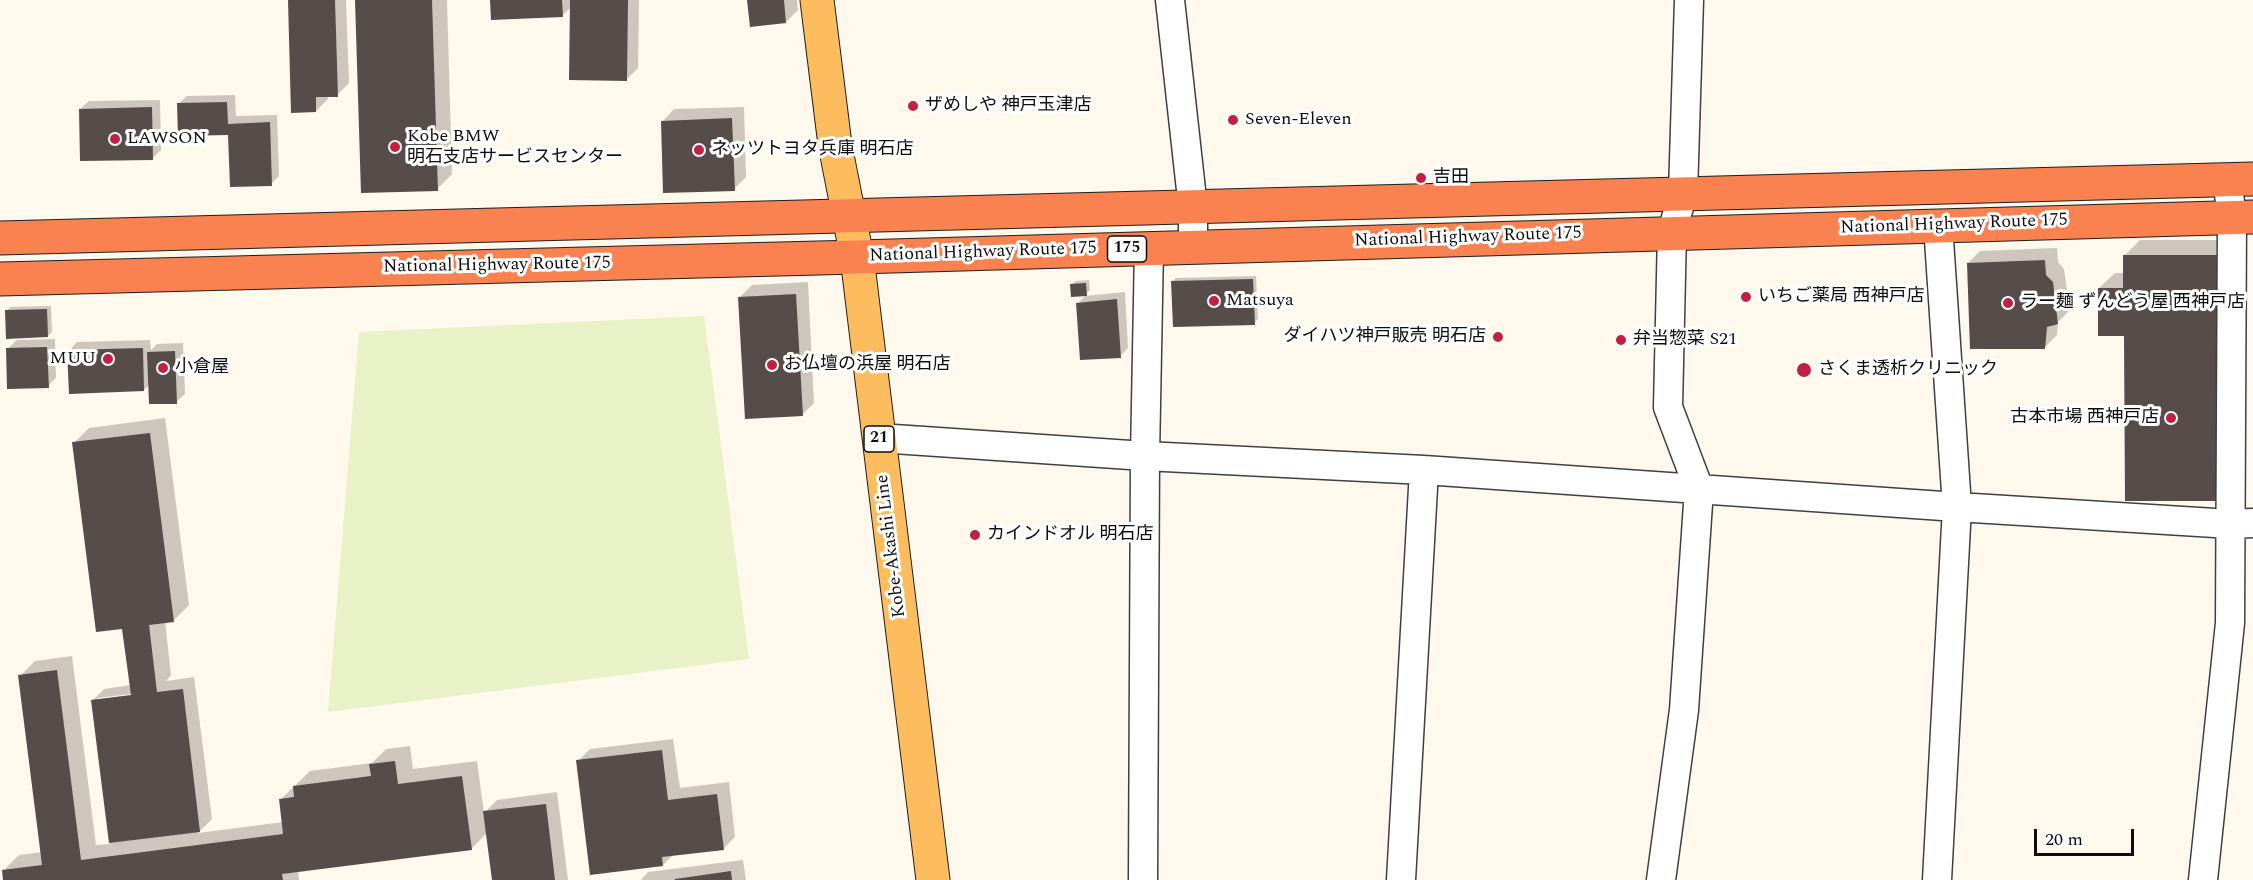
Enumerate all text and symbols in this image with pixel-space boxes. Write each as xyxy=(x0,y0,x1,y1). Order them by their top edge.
place label: ザめしや 神戸玉津店 xyxy=(925,95,1091,117)
marker: ザめしや 神戸玉津店 xyxy=(906,99,920,113)
place label: Seven-Eleven xyxy=(1245,109,1352,131)
marker: Seven-Eleven xyxy=(1226,113,1240,127)
place label: Kobe BMW 明石支店サービスセンター xyxy=(407,126,623,168)
place label: LAWSON xyxy=(127,128,207,150)
marker: LAWSON xyxy=(108,132,122,146)
place label: ネッツトヨタ兵庫 明石店 xyxy=(711,139,913,161)
marker: Kobe BMW 明石支店サービスセンター xyxy=(388,140,402,154)
marker: ネッツトヨタ兵庫 明石店 xyxy=(692,143,706,157)
place label: 吉田 xyxy=(1433,167,1469,189)
marker: 吉田 xyxy=(1414,171,1428,185)
street label: National Highway Route 175 xyxy=(1840,210,2068,240)
street label: National Highway Route 175 xyxy=(1354,223,1582,253)
road number: 175 xyxy=(1108,236,1146,262)
street label: National Highway Route 175 xyxy=(869,238,1097,268)
street label: National Highway Route 175 xyxy=(383,253,611,279)
place label: いちご薬局 西神戸店 xyxy=(1758,286,1924,308)
place label: Matsuya xyxy=(1226,290,1294,312)
marker: いちご薬局 西神戸店 xyxy=(1739,290,1753,304)
place label: ラー麺 ずんどう屋 西神戸店 xyxy=(2020,292,2245,314)
marker: Matsuya xyxy=(1207,294,1221,308)
marker: ラー麺 ずんどう屋 西神戸店 xyxy=(2001,296,2015,310)
place label: ダイハツ神戸販売 明石店 xyxy=(1284,326,1486,348)
place label: 弁当惣菜 S21 xyxy=(1633,329,1737,351)
marker: ダイハツ神戸販売 明石店 xyxy=(1491,330,1505,344)
marker: 弁当惣菜 S21 xyxy=(1614,333,1628,347)
place label: MUU xyxy=(50,348,96,370)
marker: MUU xyxy=(101,352,115,366)
place label: お仏壇の浜屋 明石店 xyxy=(784,354,950,376)
place label: 小倉屋 xyxy=(175,357,229,379)
marker: お仏壇の浜屋 明石店 xyxy=(765,358,779,372)
place label: さくま透析クリニック xyxy=(1818,359,1998,381)
marker: 小倉屋 xyxy=(156,361,170,375)
marker: さくま透析クリニック xyxy=(1795,361,1813,379)
place label: 古本市場 西神戸店 xyxy=(2011,407,2159,429)
marker: 古本市場 西神戸店 xyxy=(2164,411,2178,425)
road number: 21 xyxy=(864,426,894,452)
street label: Kobe-Akashi Line xyxy=(873,473,911,619)
place label: カインドオル 明石店 xyxy=(987,524,1153,546)
marker: カインドオル 明石店 xyxy=(968,528,982,542)
scale bar xyxy=(2037,817,2138,855)
text: 20 m xyxy=(2045,826,2083,853)

